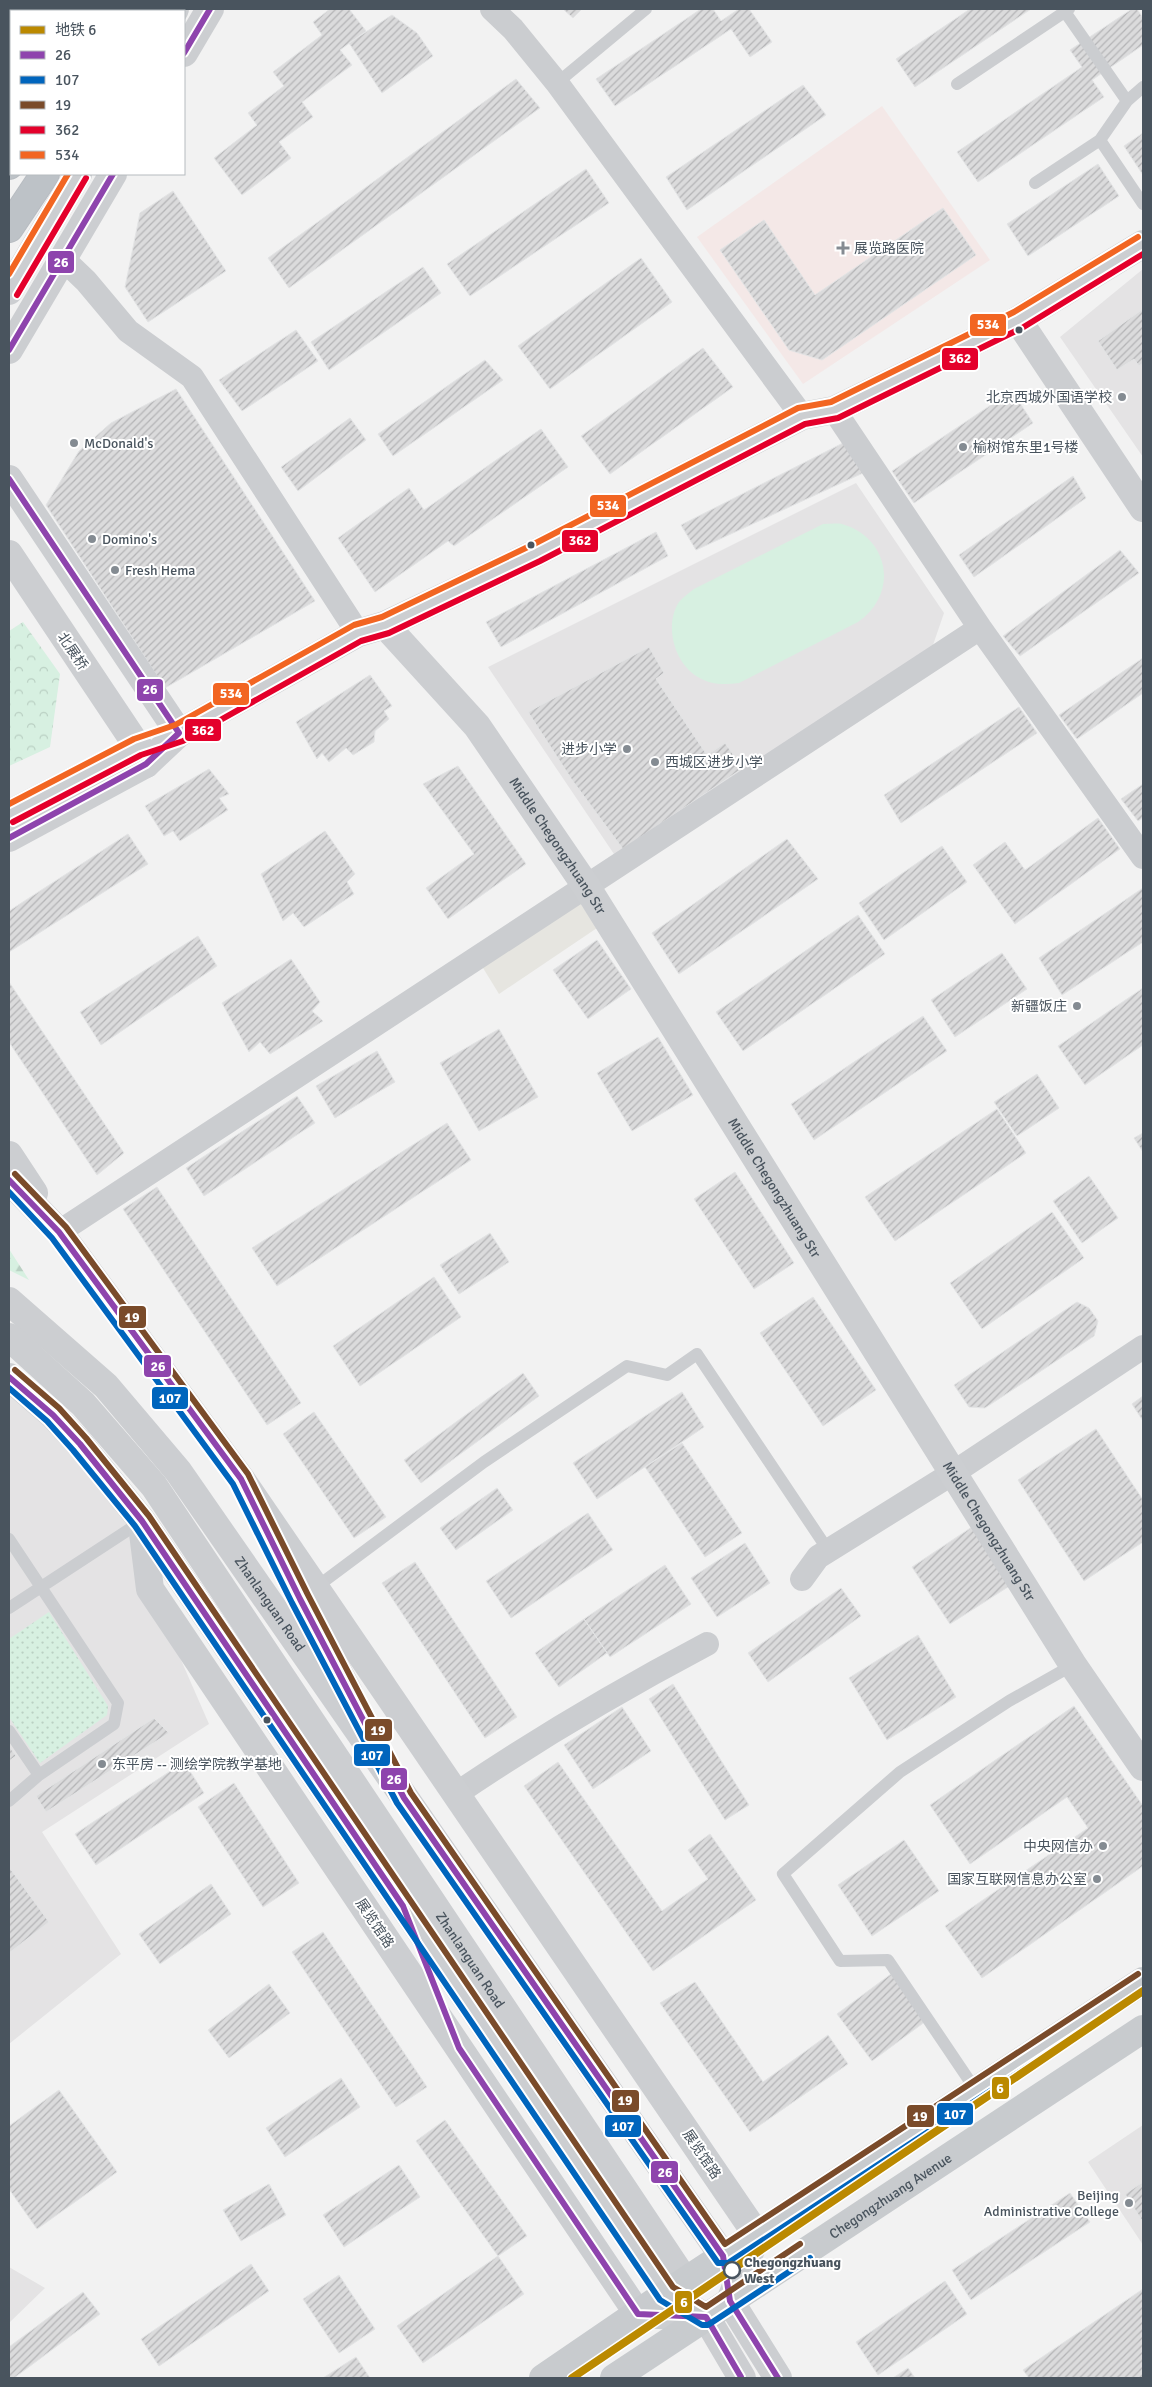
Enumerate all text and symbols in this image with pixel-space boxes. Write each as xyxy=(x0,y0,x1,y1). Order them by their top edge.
legend xyxy=(10,10,185,175)
text: 地铁 6 xyxy=(55,21,96,39)
text: 26 xyxy=(55,46,71,64)
text: 107 xyxy=(55,71,79,89)
text: 19 xyxy=(55,96,71,114)
text: 362 xyxy=(55,121,79,139)
text: 534 xyxy=(55,146,79,164)
place label: 展览路医院 xyxy=(854,240,924,257)
marker: 展览路医院 xyxy=(836,241,850,255)
line badge: 26 xyxy=(47,250,75,274)
text: 26 xyxy=(53,254,69,271)
line badge: 534 xyxy=(969,313,1007,337)
text: 534 xyxy=(977,316,1000,333)
unlabelled marker xyxy=(1014,325,1024,335)
line badge: 362 xyxy=(941,347,979,371)
text: 362 xyxy=(949,350,971,367)
place label: 北京西城外国语学校 xyxy=(986,389,1112,406)
marker: 北京西城外国语学校 xyxy=(1116,391,1128,403)
place label: McDonald's xyxy=(84,435,153,452)
marker: McDonald's xyxy=(68,437,80,449)
place label: 榆树馆东里1号楼 xyxy=(973,439,1079,456)
marker: 榆树馆东里1号楼 xyxy=(957,441,969,453)
line badge: 534 xyxy=(589,494,627,518)
text: 534 xyxy=(597,497,620,514)
line badge: 362 xyxy=(561,529,599,553)
place label: Domino's xyxy=(102,531,157,548)
text: 362 xyxy=(569,532,591,549)
marker: Domino's xyxy=(86,533,98,545)
unlabelled marker xyxy=(526,540,536,550)
place label: Fresh Hema xyxy=(125,562,195,579)
marker: Fresh Hema xyxy=(109,564,121,576)
street label: 北展桥 xyxy=(54,629,91,673)
line badge: 26 xyxy=(136,678,164,702)
text: 26 xyxy=(142,681,158,698)
line badge: 534 xyxy=(212,682,250,706)
text: 534 xyxy=(220,685,243,702)
line badge: 362 xyxy=(184,718,222,742)
text: 362 xyxy=(192,722,214,739)
place label: 进步小学 xyxy=(561,741,617,758)
marker: 进步小学 xyxy=(621,743,633,755)
place label: 西城区进步小学 xyxy=(665,754,763,771)
marker: 西城区进步小学 xyxy=(649,756,661,768)
street label: Middle Chegongzhuang Str xyxy=(505,774,610,918)
place label: 新疆饭庄 xyxy=(1011,998,1067,1015)
marker: 新疆饭庄 xyxy=(1071,1000,1083,1012)
street label: Middle Chegongzhuang Str xyxy=(724,1115,825,1262)
line badge: 19 xyxy=(118,1305,147,1329)
text: 19 xyxy=(124,1309,140,1326)
line badge: 26 xyxy=(143,1354,172,1378)
text: 26 xyxy=(150,1358,166,1375)
line badge: 107 xyxy=(151,1386,189,1410)
text: 107 xyxy=(159,1390,182,1407)
street label: Middle Chegongzhuang Str xyxy=(939,1458,1039,1605)
street label: Zhanlanguan Road xyxy=(231,1553,309,1655)
unlabelled marker xyxy=(262,1715,272,1725)
line badge: 19 xyxy=(364,1718,393,1742)
text: 19 xyxy=(370,1722,386,1739)
line badge: 107 xyxy=(353,1743,391,1767)
text: 107 xyxy=(361,1747,384,1764)
place label: 东平房 -- 测绘学院教学基地 xyxy=(112,1756,282,1773)
marker: 东平房 -- 测绘学院教学基地 xyxy=(96,1758,108,1770)
line badge: 26 xyxy=(380,1767,408,1791)
text: 26 xyxy=(386,1771,402,1788)
place label: 中央网信办 xyxy=(1023,1838,1093,1855)
marker: 中央网信办 xyxy=(1097,1840,1109,1852)
place label: 国家互联网信息办公室 xyxy=(947,1871,1087,1888)
marker: 国家互联网信息办公室 xyxy=(1091,1873,1103,1885)
street label: 展览馆路 xyxy=(352,1895,397,1951)
street label: Zhanlanguan Road xyxy=(432,1909,508,2011)
line badge: 6 xyxy=(991,2076,1010,2100)
text: 6 xyxy=(996,2080,1004,2097)
line badge: 19 xyxy=(611,2089,640,2113)
text: 19 xyxy=(617,2092,633,2109)
line badge: 107 xyxy=(936,2102,974,2126)
line badge: 19 xyxy=(906,2104,935,2128)
text: 107 xyxy=(944,2106,967,2123)
text: 19 xyxy=(912,2108,928,2125)
line badge: 107 xyxy=(604,2114,642,2138)
text: 107 xyxy=(612,2118,635,2135)
street label: 展览馆路 xyxy=(679,2126,724,2182)
street label: Chegongzhuang Avenue xyxy=(826,2150,955,2243)
line badge: 26 xyxy=(650,2160,679,2184)
text: 26 xyxy=(657,2164,673,2181)
place label: Beijing Administrative College xyxy=(984,2187,1119,2220)
marker: Beijing Administrative College xyxy=(1123,2197,1135,2209)
place label: Chegongzhuang West xyxy=(744,2254,841,2287)
marker: Chegongzhuang West xyxy=(723,2261,741,2279)
line badge: 6 xyxy=(674,2290,693,2314)
text: 6 xyxy=(680,2294,688,2311)

